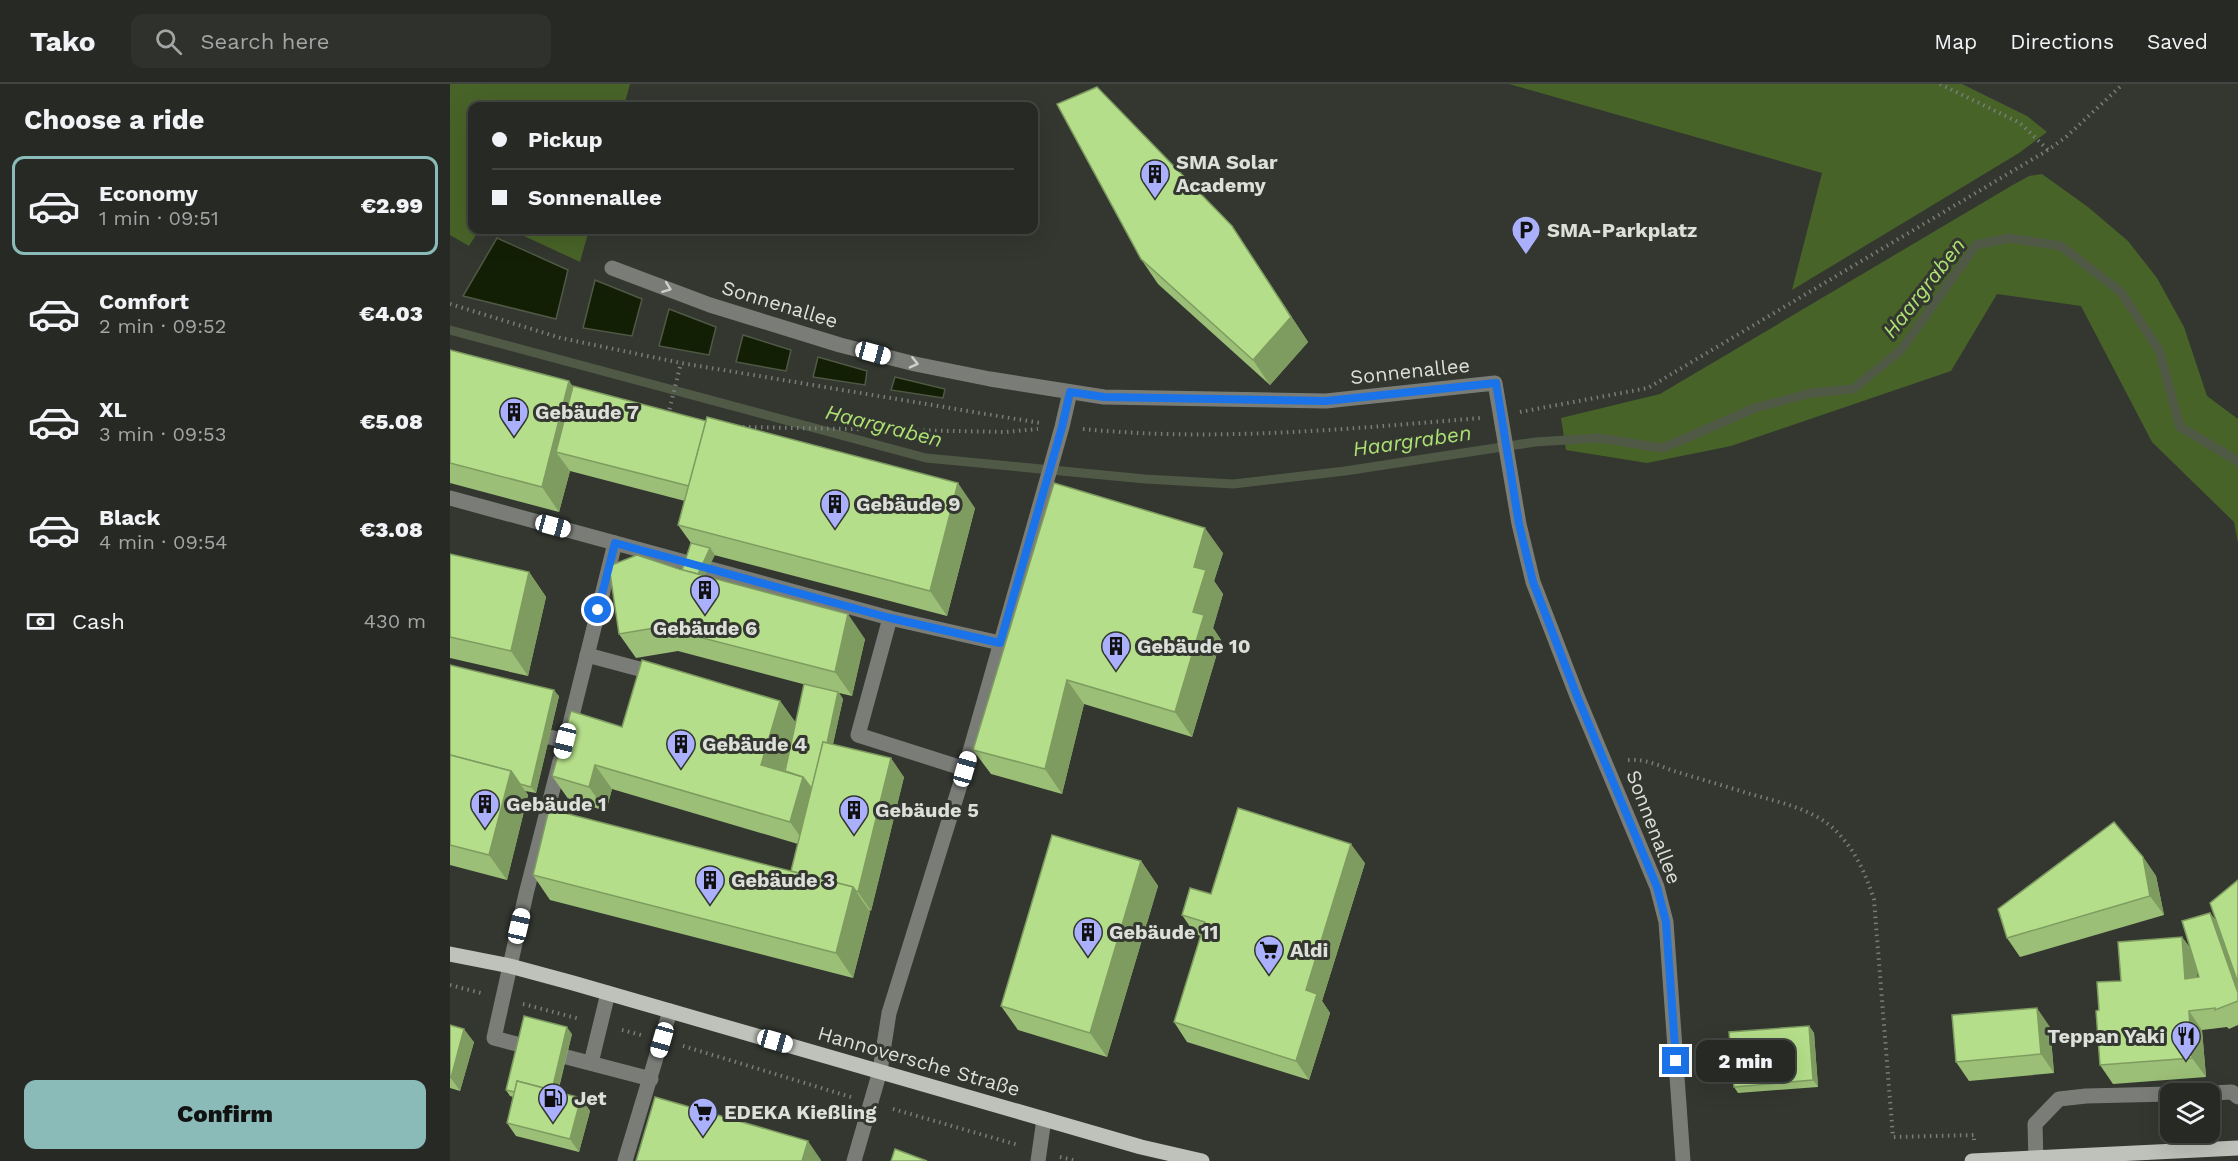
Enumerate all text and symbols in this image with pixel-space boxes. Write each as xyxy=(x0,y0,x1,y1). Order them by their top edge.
search box xyxy=(131,14,551,68)
text: Tako xyxy=(30,25,95,58)
icon: search xyxy=(152,25,185,58)
text: Search here xyxy=(200,29,329,54)
text: Map xyxy=(1934,29,1977,54)
text: Directions xyxy=(2010,29,2114,54)
text: Saved xyxy=(2147,29,2208,54)
text: Choose a ride xyxy=(24,104,204,136)
text: Pickup xyxy=(528,127,603,152)
place label: SMA Solar Academy xyxy=(1176,150,1278,197)
building icon: SMA Solar Academy xyxy=(1139,158,1171,200)
icon: car xyxy=(27,179,81,233)
text: Economy xyxy=(99,181,198,206)
text: Sonnenallee xyxy=(528,185,662,210)
text: €2.99 xyxy=(361,193,423,218)
text: 1 min · 09:51 xyxy=(99,206,219,230)
parking icon: SMA-Parkplatz xyxy=(1510,214,1542,256)
place label: SMA-Parkplatz xyxy=(1547,218,1697,242)
water label: Haargraben xyxy=(1877,233,1970,343)
street label: Sonnenallee xyxy=(719,275,841,333)
one-way arrow xyxy=(661,281,672,294)
icon: car xyxy=(27,287,81,341)
text: Comfort xyxy=(99,289,189,314)
text: €4.03 xyxy=(359,301,423,326)
text: 2 min · 09:52 xyxy=(99,314,226,338)
car xyxy=(853,340,893,366)
street label: Sonnenallee xyxy=(1349,353,1471,389)
one-way arrow xyxy=(908,356,918,369)
icon: car xyxy=(27,395,81,449)
building icon: Gebäude 7 xyxy=(498,396,530,438)
text: XL xyxy=(99,397,127,422)
water label: Haargraben xyxy=(823,399,945,452)
place label: Gebäude 7 xyxy=(535,400,639,424)
text: €5.08 xyxy=(360,409,423,434)
water label: Haargraben xyxy=(1351,420,1473,461)
text: 3 min · 09:53 xyxy=(99,422,226,446)
building icon: Gebäude 9 xyxy=(819,488,851,530)
place label: Gebäude 9 xyxy=(856,492,961,516)
icon: car xyxy=(27,503,81,557)
text: Black xyxy=(99,505,160,530)
car xyxy=(533,513,573,539)
text: €3.08 xyxy=(360,517,423,542)
text: 4 min · 09:54 xyxy=(99,530,228,554)
building icon: Gebäude 6 xyxy=(689,574,721,616)
route start xyxy=(584,596,611,623)
icon: cash xyxy=(24,605,57,638)
text: Cash xyxy=(72,609,125,634)
text: 430 m xyxy=(364,609,426,633)
place label: Gebäude 6 xyxy=(653,616,757,640)
building icon: Gebäude 10 xyxy=(1100,630,1132,672)
place label: Gebäude 10 xyxy=(1137,634,1251,658)
car xyxy=(552,721,578,761)
building icon: Gebäude 4 xyxy=(665,728,697,770)
place label: Gebäude 4 xyxy=(702,732,807,756)
car xyxy=(951,749,979,789)
street label: Sonnenallee xyxy=(1621,767,1687,887)
building icon: Gebäude 1 xyxy=(469,788,501,830)
place label: Gebäude 1 xyxy=(506,792,607,816)
building icon: Gebäude 5 xyxy=(838,794,870,836)
place label: Gebäude 5 xyxy=(875,798,979,822)
building icon: Gebäude 3 xyxy=(694,864,726,906)
place label: Gebäude 3 xyxy=(731,868,835,892)
car xyxy=(506,906,532,946)
building icon: Gebäude 11 xyxy=(1072,916,1104,958)
place label: Gebäude 11 xyxy=(1109,920,1218,944)
supermarket icon: Aldi xyxy=(1253,934,1285,976)
place label: Aldi xyxy=(1290,938,1328,962)
car xyxy=(648,1020,676,1060)
restaurant icon: Teppan Yaki xyxy=(2170,1020,2202,1062)
street label: Hannoversche Straße xyxy=(815,1021,1023,1101)
place label: Teppan Yaki xyxy=(2047,1024,2165,1048)
car xyxy=(755,1027,795,1055)
callout: 2 min xyxy=(1697,1040,1796,1082)
route end xyxy=(1662,1047,1689,1074)
text: 2 min xyxy=(1718,1049,1773,1073)
button: Confirm xyxy=(24,1080,426,1149)
fuel station icon: Jet xyxy=(537,1082,569,1124)
map controls xyxy=(2160,1083,2220,1143)
button: layers xyxy=(2160,1083,2220,1143)
place label: Jet xyxy=(574,1086,607,1110)
supermarket icon: EDEKA Kießling xyxy=(687,1096,719,1138)
place label: EDEKA Kießling xyxy=(724,1100,877,1124)

